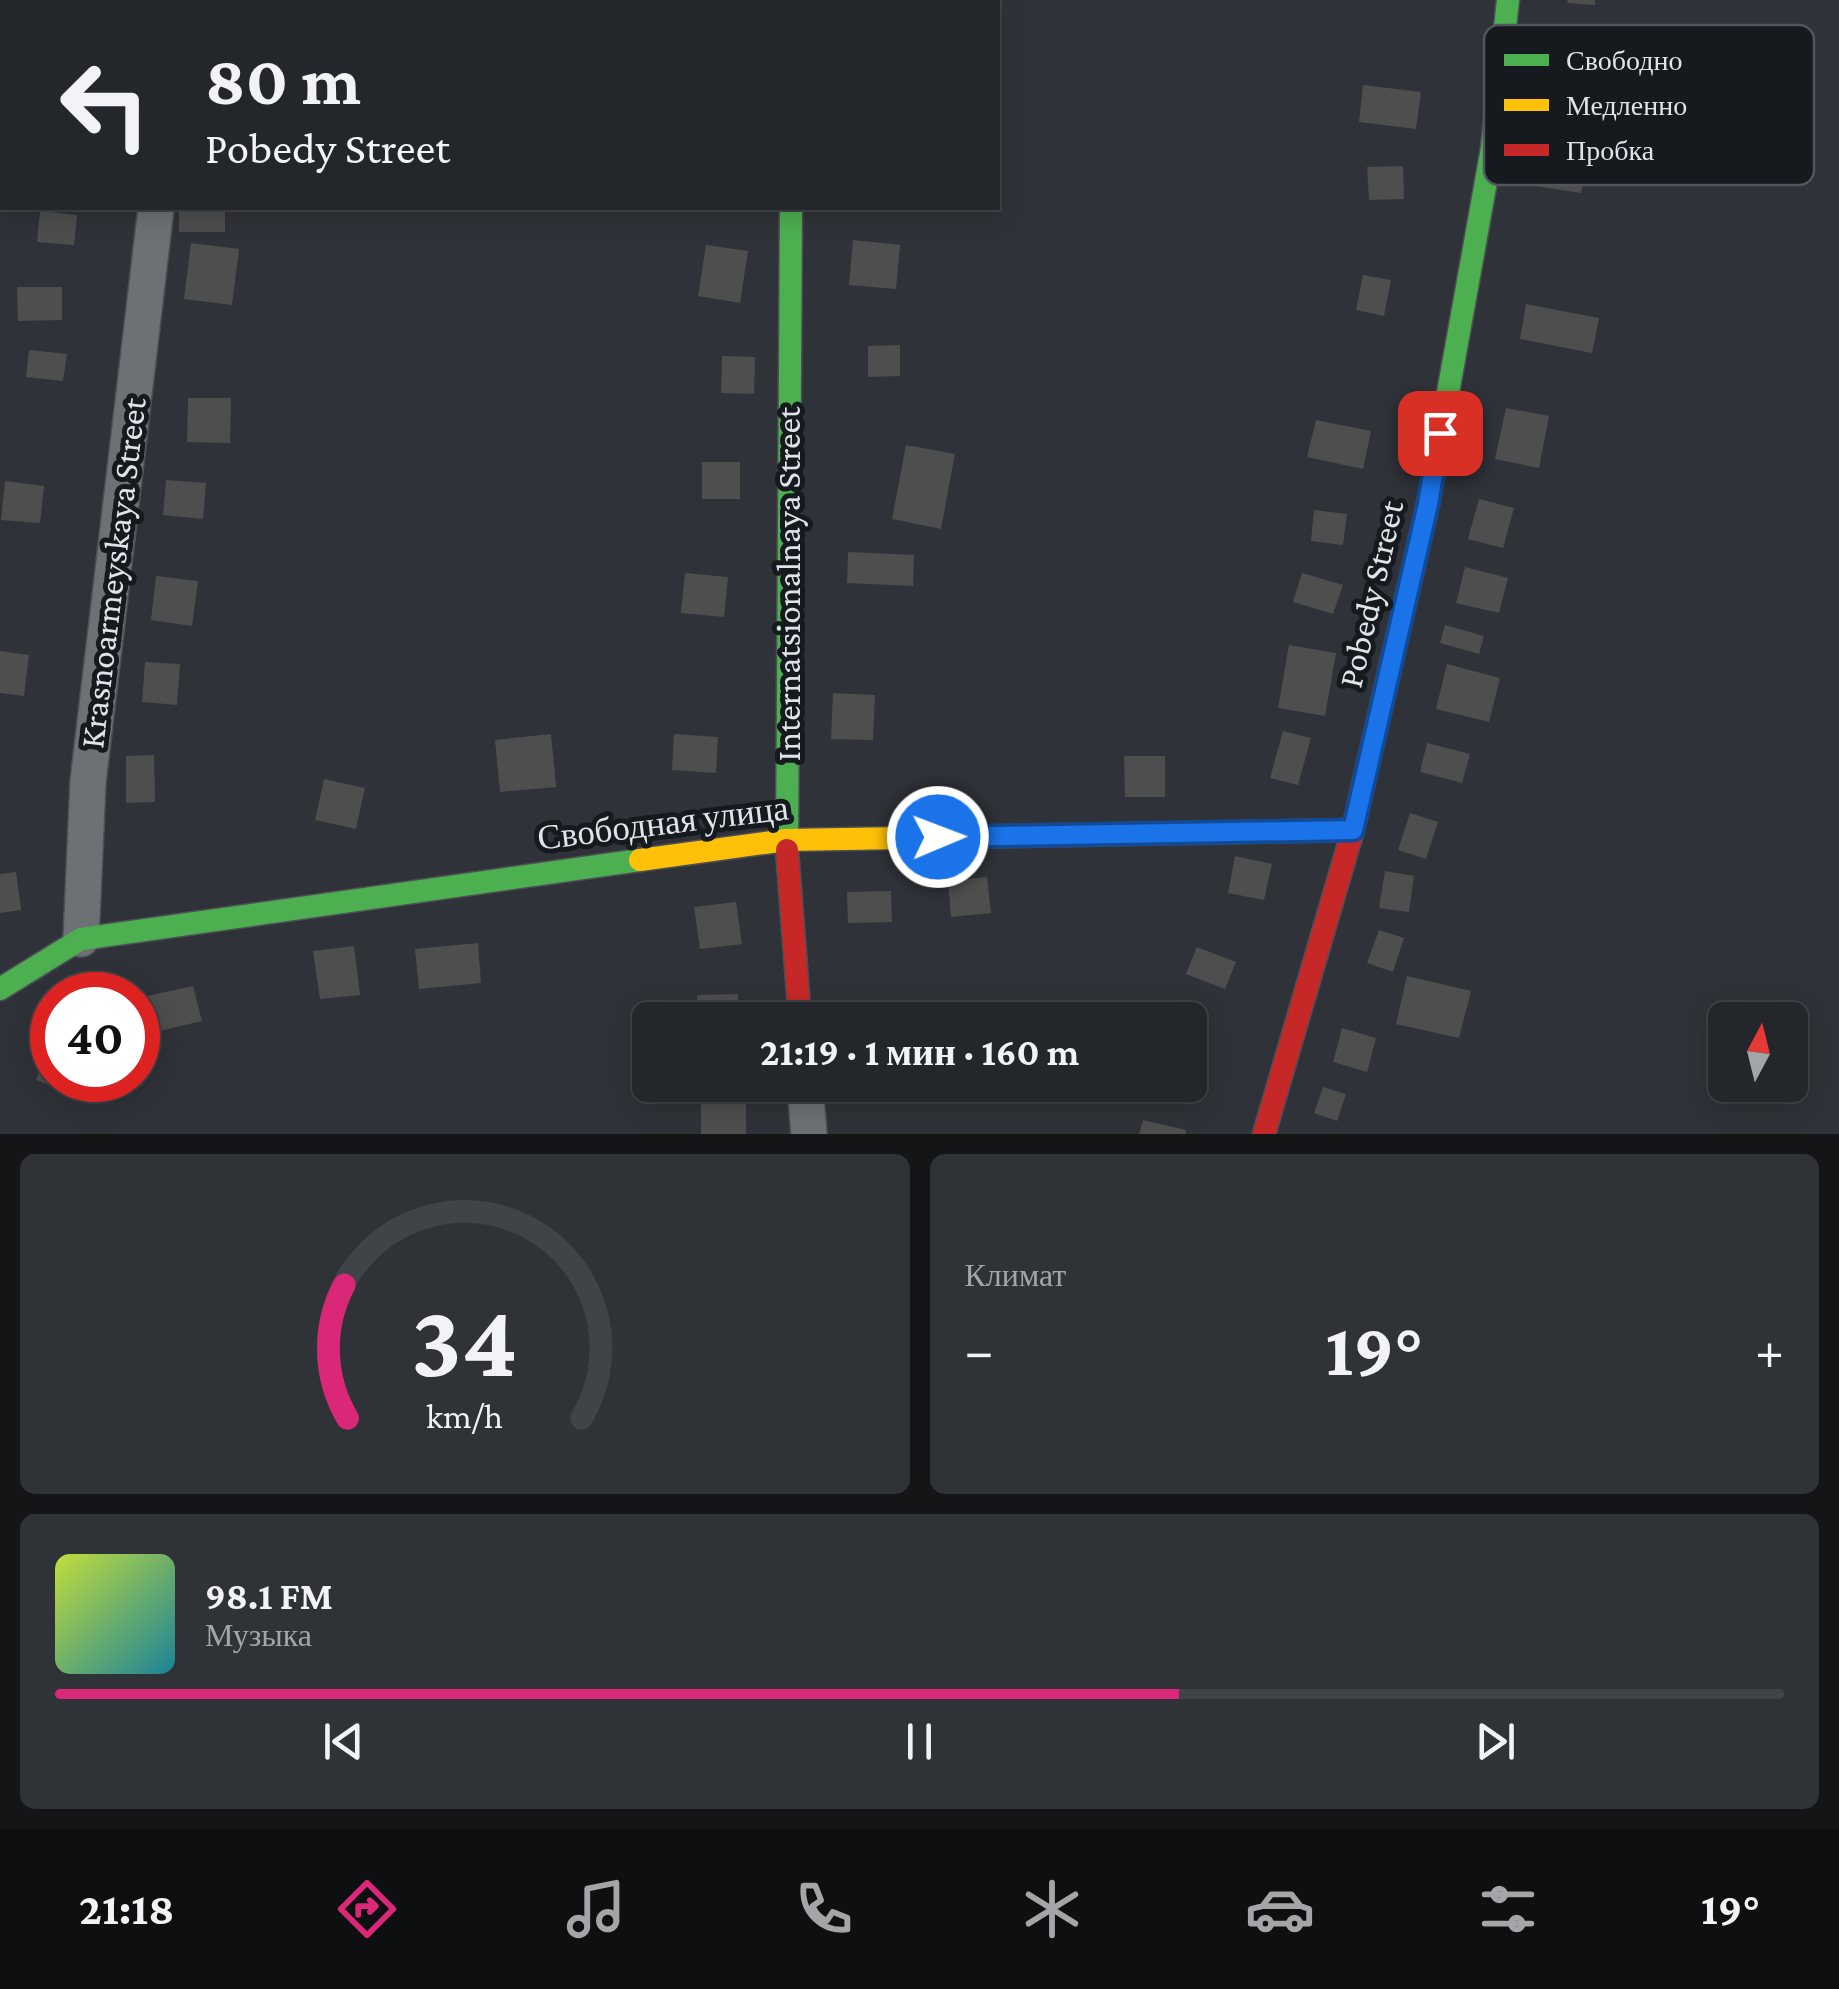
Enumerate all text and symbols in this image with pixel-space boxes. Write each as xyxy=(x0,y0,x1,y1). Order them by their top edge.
legend xyxy=(1484,25,1814,185)
icon: left xyxy=(40,40,170,170)
text: 80 m xyxy=(205,41,361,119)
text: Свободно xyxy=(1566,45,1682,76)
text: Медленно xyxy=(1566,90,1687,121)
text: Pobedy Street xyxy=(205,123,450,173)
text: Пробка xyxy=(1566,135,1655,166)
pin xyxy=(1398,391,1483,476)
street label: Krasnoarmeyskaya Street xyxy=(72,395,154,751)
street label: Internatsionalnaya Street xyxy=(769,406,808,761)
icon: arrive xyxy=(1413,406,1468,461)
street label: Pobedy Street xyxy=(1331,496,1412,691)
position arrow xyxy=(886,785,990,889)
street label: Свободная улица xyxy=(535,788,791,858)
speed limit sign: 40 xyxy=(30,972,160,1102)
north arrow xyxy=(1708,1002,1808,1102)
map controls xyxy=(1708,1002,1808,1102)
text: 21:19 · 1 мин · 160 m xyxy=(760,1031,1079,1073)
text: Климат xyxy=(965,1257,1066,1293)
text: 34 xyxy=(411,1283,518,1398)
text: 19° xyxy=(1325,1308,1423,1391)
text: − xyxy=(965,1320,994,1381)
text: + xyxy=(1755,1320,1784,1381)
text: km/h xyxy=(426,1396,503,1436)
text: 98.1 FM xyxy=(205,1575,333,1617)
text: Музыка xyxy=(205,1617,312,1653)
icon: previous xyxy=(316,1714,371,1769)
icon: pause xyxy=(892,1714,947,1769)
icon: next xyxy=(1468,1714,1523,1769)
icon: directions xyxy=(332,1874,402,1944)
icon: music xyxy=(561,1874,631,1944)
icon: phone xyxy=(789,1874,859,1944)
icon: climate xyxy=(1017,1874,1087,1944)
icon: car xyxy=(1245,1874,1315,1944)
icon: filters xyxy=(1473,1874,1543,1944)
text: 21:18 xyxy=(79,1884,174,1934)
text: 19° xyxy=(1701,1884,1760,1934)

